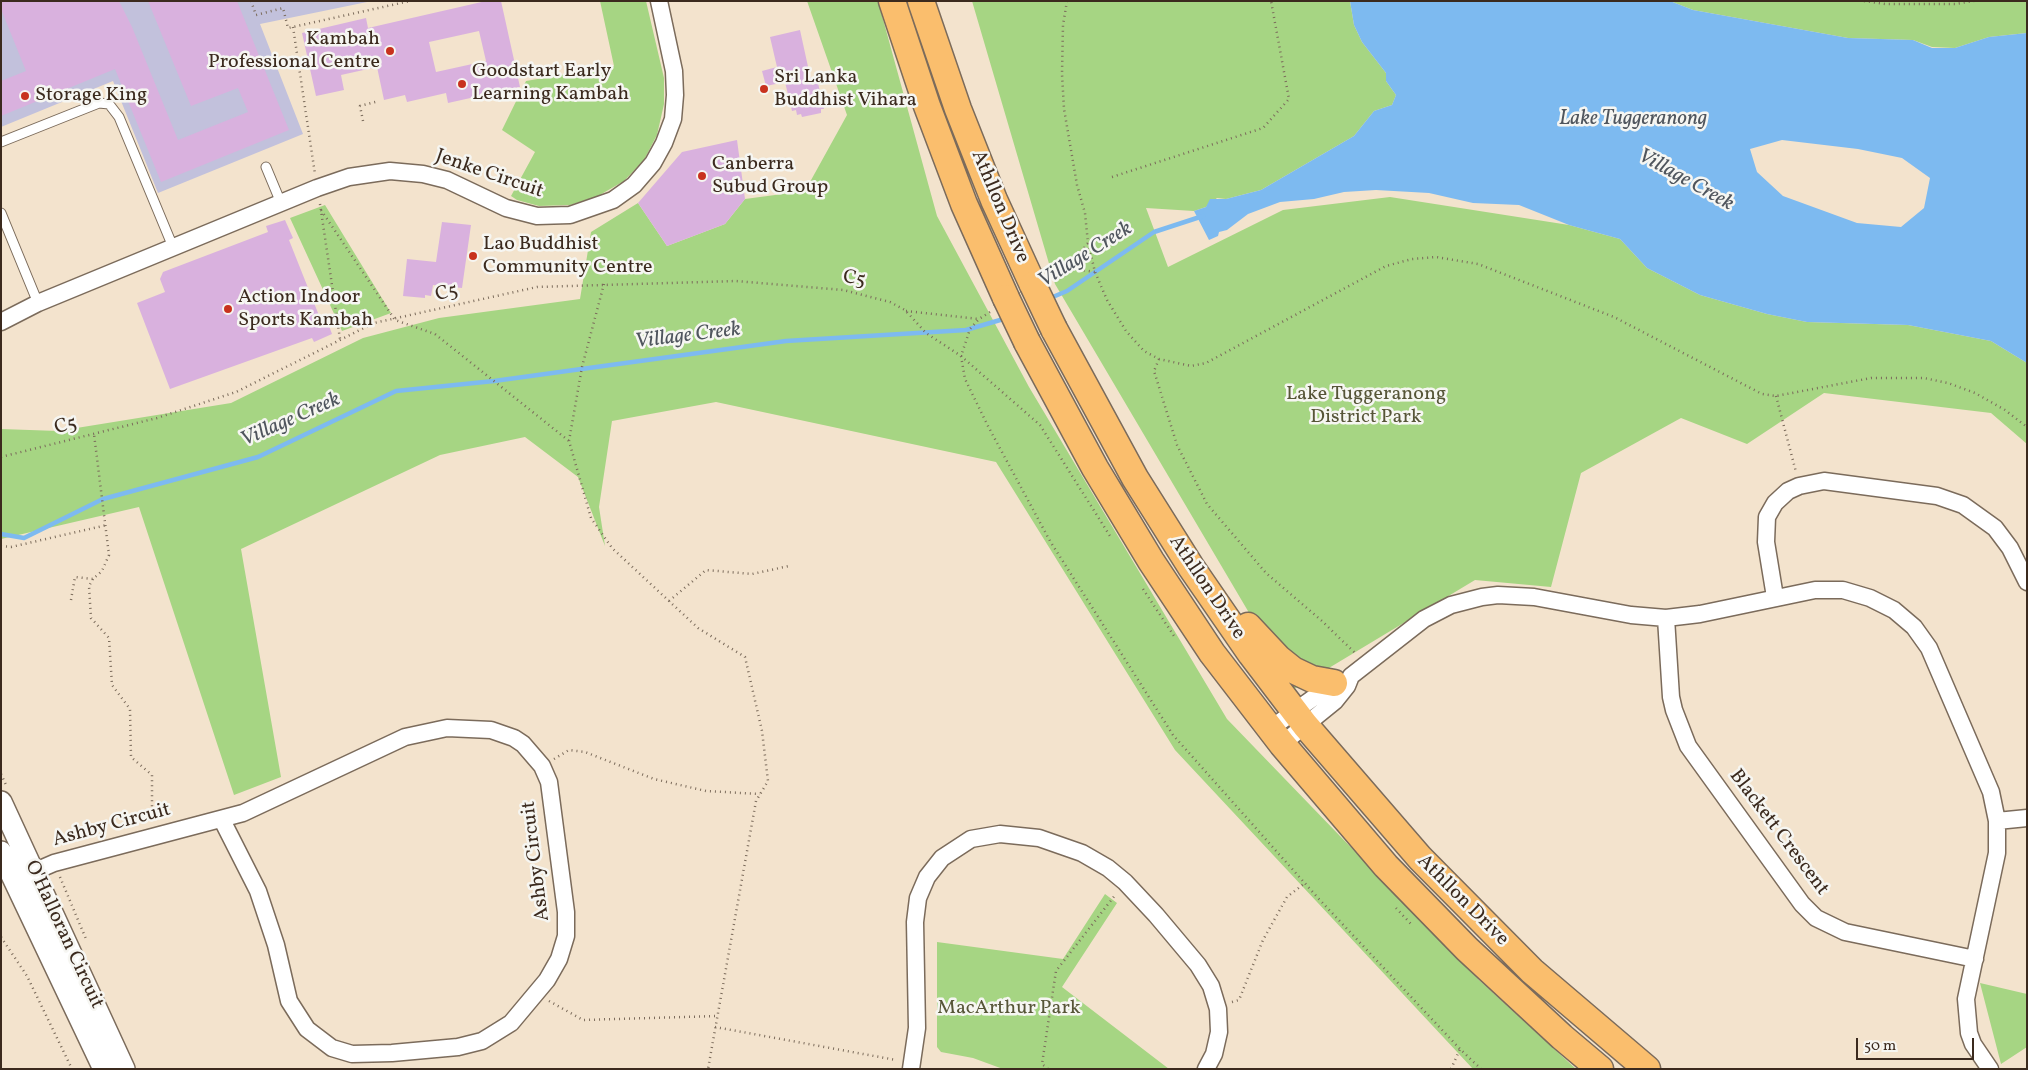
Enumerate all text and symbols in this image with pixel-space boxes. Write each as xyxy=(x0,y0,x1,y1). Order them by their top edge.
place label: Kambah Professional Centre xyxy=(208,28,380,75)
marker: Kambah Professional Centre xyxy=(384,45,396,57)
place label: Goodstart Early Learning Kambah xyxy=(472,60,629,107)
place label: Sri Lanka Buddhist Vihara xyxy=(774,66,917,113)
marker: Goodstart Early Learning Kambah xyxy=(456,78,468,90)
marker: Sri Lanka Buddhist Vihara xyxy=(758,83,770,95)
place label: Storage King xyxy=(35,84,147,108)
marker: Storage King xyxy=(19,90,31,102)
water label: Lake Tuggeranong xyxy=(1559,107,1707,133)
water label: Village Creek xyxy=(1632,144,1738,218)
street label: Jenke Circuit xyxy=(432,145,546,205)
street label: Athllon Drive xyxy=(964,147,1034,267)
place label: Canberra Subud Group xyxy=(712,153,828,200)
marker: Canberra Subud Group xyxy=(696,170,708,182)
water label: Village Creek xyxy=(1034,217,1138,295)
place label: Lao Buddhist Community Centre xyxy=(483,233,653,280)
marker: Lao Buddhist Community Centre xyxy=(467,250,479,262)
street label: C5 xyxy=(841,266,867,294)
street label: C5 xyxy=(433,280,461,308)
place label: Action Indoor Sports Kambah xyxy=(238,286,373,333)
marker: Action Indoor Sports Kambah xyxy=(222,303,234,315)
water label: Village Creek xyxy=(634,318,742,356)
park label: Lake Tuggeranong District Park xyxy=(1286,383,1446,430)
water label: Village Creek xyxy=(237,388,345,454)
street label: C5 xyxy=(52,413,80,441)
street label: Athllon Drive xyxy=(1162,532,1250,644)
street label: Blackett Crescent xyxy=(1723,765,1833,901)
street label: Ashby Circuit xyxy=(51,799,173,853)
street label: Ashby Circuit xyxy=(518,800,556,922)
street label: Athllon Drive xyxy=(1411,850,1513,952)
street label: O'Halloran Circuit xyxy=(18,857,108,1013)
park label: MacArthur Park xyxy=(937,997,1081,1021)
scale bar xyxy=(1858,1028,1976,1060)
text: 50 m xyxy=(1864,1036,1896,1057)

